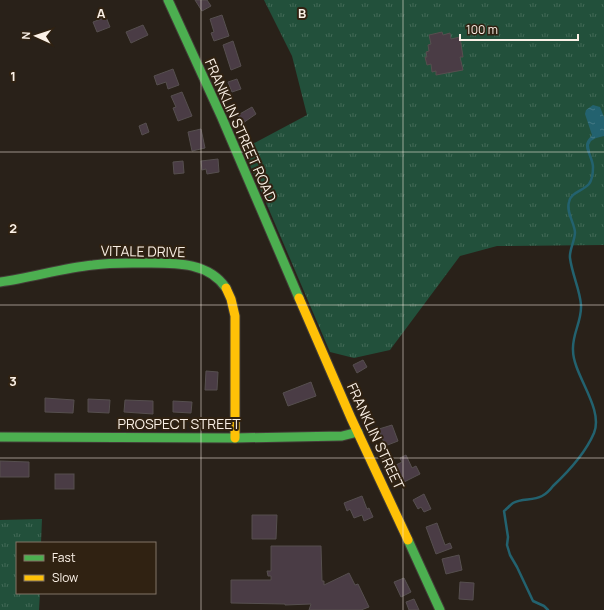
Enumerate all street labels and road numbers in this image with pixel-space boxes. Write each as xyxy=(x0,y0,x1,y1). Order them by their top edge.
street label: FRANKLIN STREET ROAD xyxy=(201,55,281,205)
street label: VITALE DRIVE xyxy=(101,241,185,261)
street label: FRANKLIN STREET xyxy=(343,380,409,493)
street label: PROSPECT STREET xyxy=(118,414,241,433)

